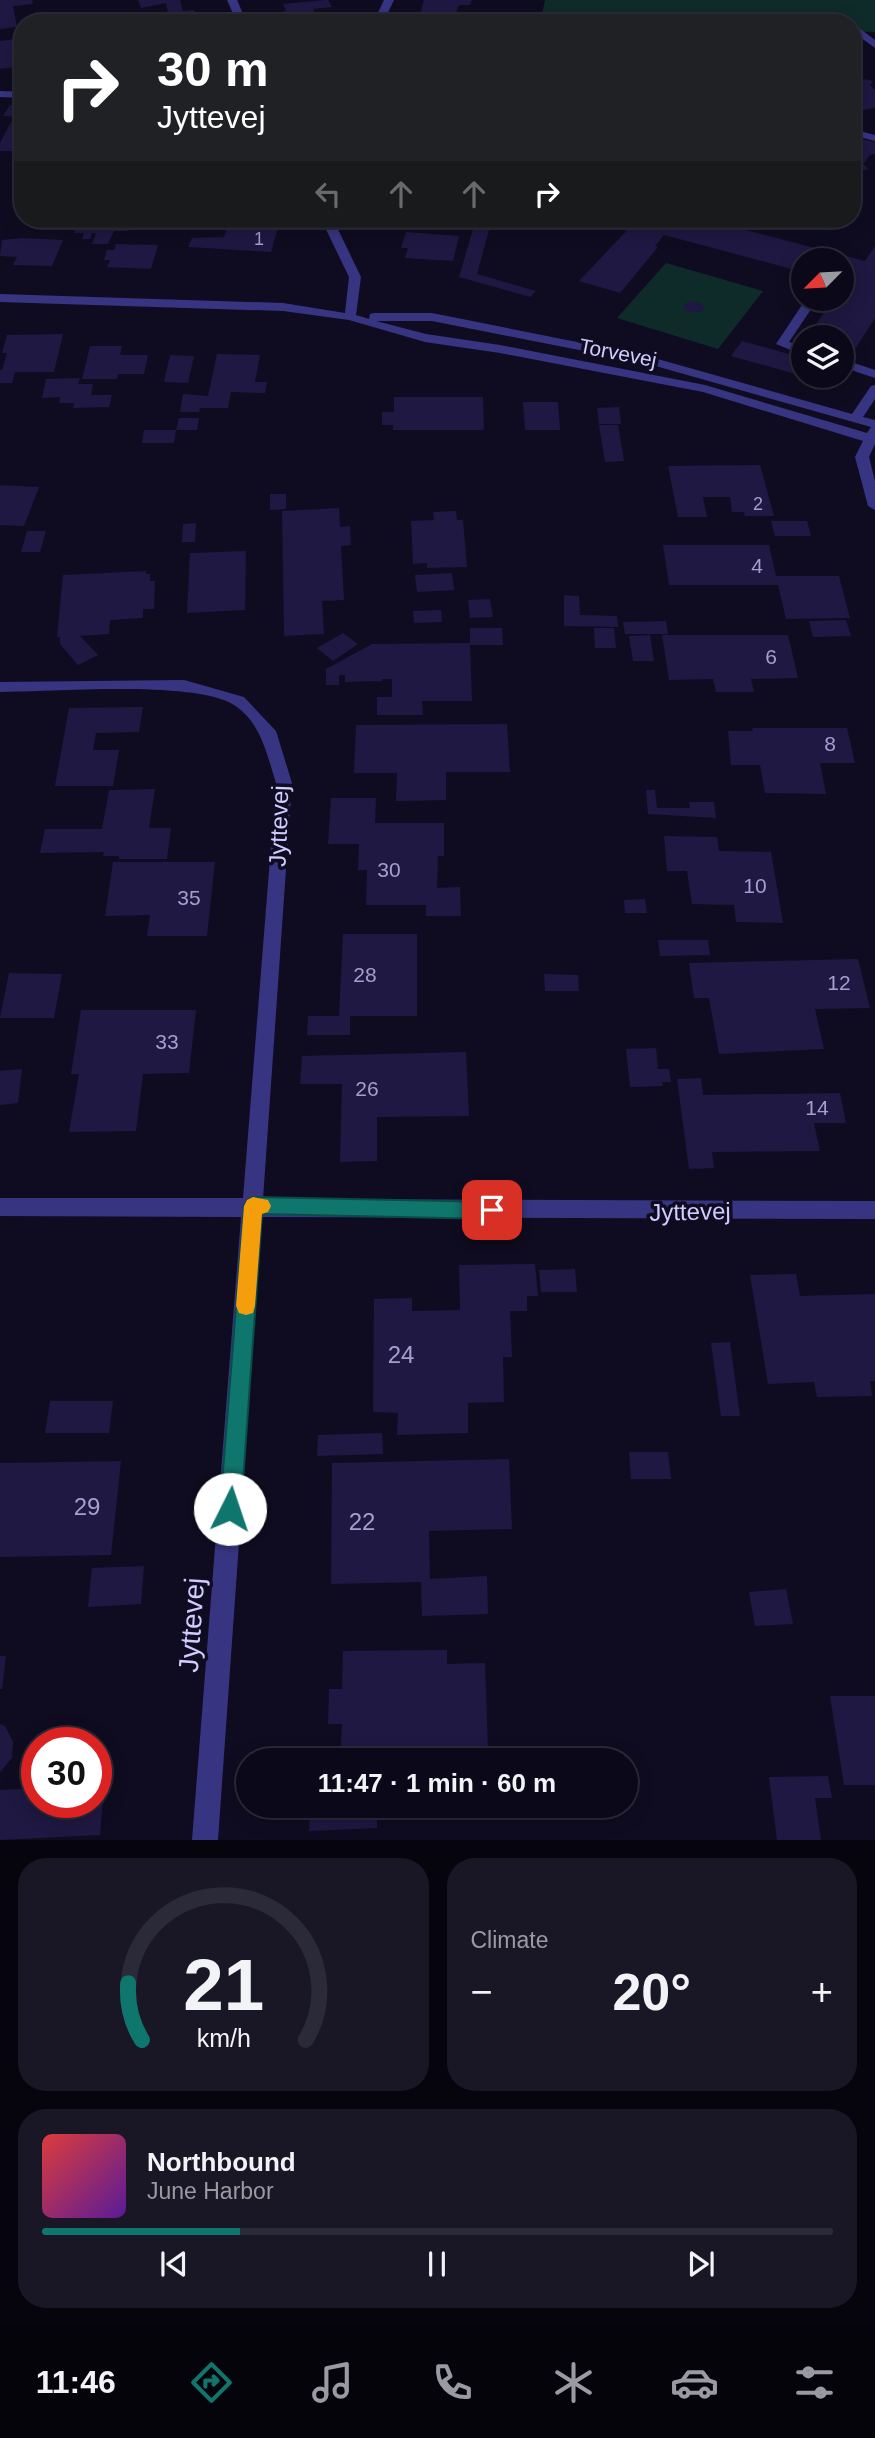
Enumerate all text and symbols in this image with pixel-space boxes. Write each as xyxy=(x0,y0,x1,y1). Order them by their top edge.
icon: right xyxy=(42,42,133,133)
text: 30 m xyxy=(157,42,269,96)
text: Jyttevej xyxy=(157,99,265,135)
icon: left xyxy=(309,175,347,213)
icon: ahead xyxy=(382,175,420,213)
icon: ahead xyxy=(455,175,493,213)
icon: right xyxy=(528,175,566,213)
house number: 1 xyxy=(254,229,264,249)
north arrow xyxy=(791,248,854,312)
map controls xyxy=(791,248,854,388)
button: layers xyxy=(791,325,854,388)
street label: Torvevej xyxy=(578,334,659,371)
house number: 2 xyxy=(753,494,763,514)
house number: 4 xyxy=(751,554,763,577)
house number: 6 xyxy=(765,645,777,668)
house number: 8 xyxy=(824,732,836,755)
street label: Jyttevej xyxy=(264,785,293,867)
house number: 30 xyxy=(377,858,401,881)
house number: 10 xyxy=(743,874,767,897)
house number: 35 xyxy=(177,886,201,909)
house number: 28 xyxy=(353,963,377,986)
house number: 12 xyxy=(827,971,851,994)
house number: 33 xyxy=(155,1030,179,1053)
house number: 26 xyxy=(355,1077,379,1100)
house number: 14 xyxy=(805,1096,829,1119)
pin xyxy=(462,1180,522,1240)
icon: arrive xyxy=(473,1191,511,1229)
street label: Jyttevej xyxy=(649,1197,731,1226)
house number: 24 xyxy=(388,1341,414,1368)
position arrow xyxy=(193,1472,267,1546)
house number: 29 xyxy=(74,1493,100,1520)
house number: 22 xyxy=(349,1508,375,1535)
street label: Jyttevej xyxy=(173,1577,210,1673)
speed limit sign: 30 xyxy=(21,1727,112,1818)
text: 11:47 · 1 min · 60 m xyxy=(318,1768,556,1798)
text: Climate xyxy=(471,1927,548,1953)
text: 21 xyxy=(183,1945,264,2026)
text: 20° xyxy=(612,1963,691,2021)
text: − xyxy=(471,1971,493,2013)
text: + xyxy=(811,1971,833,2013)
text: km/h xyxy=(196,2024,250,2052)
text: Northbound xyxy=(147,2147,296,2177)
text: June Harbor xyxy=(147,2178,274,2204)
icon: previous xyxy=(155,2245,193,2283)
icon: pause xyxy=(418,2245,456,2283)
icon: next xyxy=(682,2245,720,2283)
icon: directions xyxy=(187,2358,236,2407)
icon: music xyxy=(308,2358,357,2407)
icon: phone xyxy=(428,2358,477,2407)
icon: climate xyxy=(549,2358,598,2407)
icon: car xyxy=(670,2358,719,2407)
icon: filters xyxy=(790,2358,839,2407)
text: 11:46 xyxy=(36,2364,116,2400)

